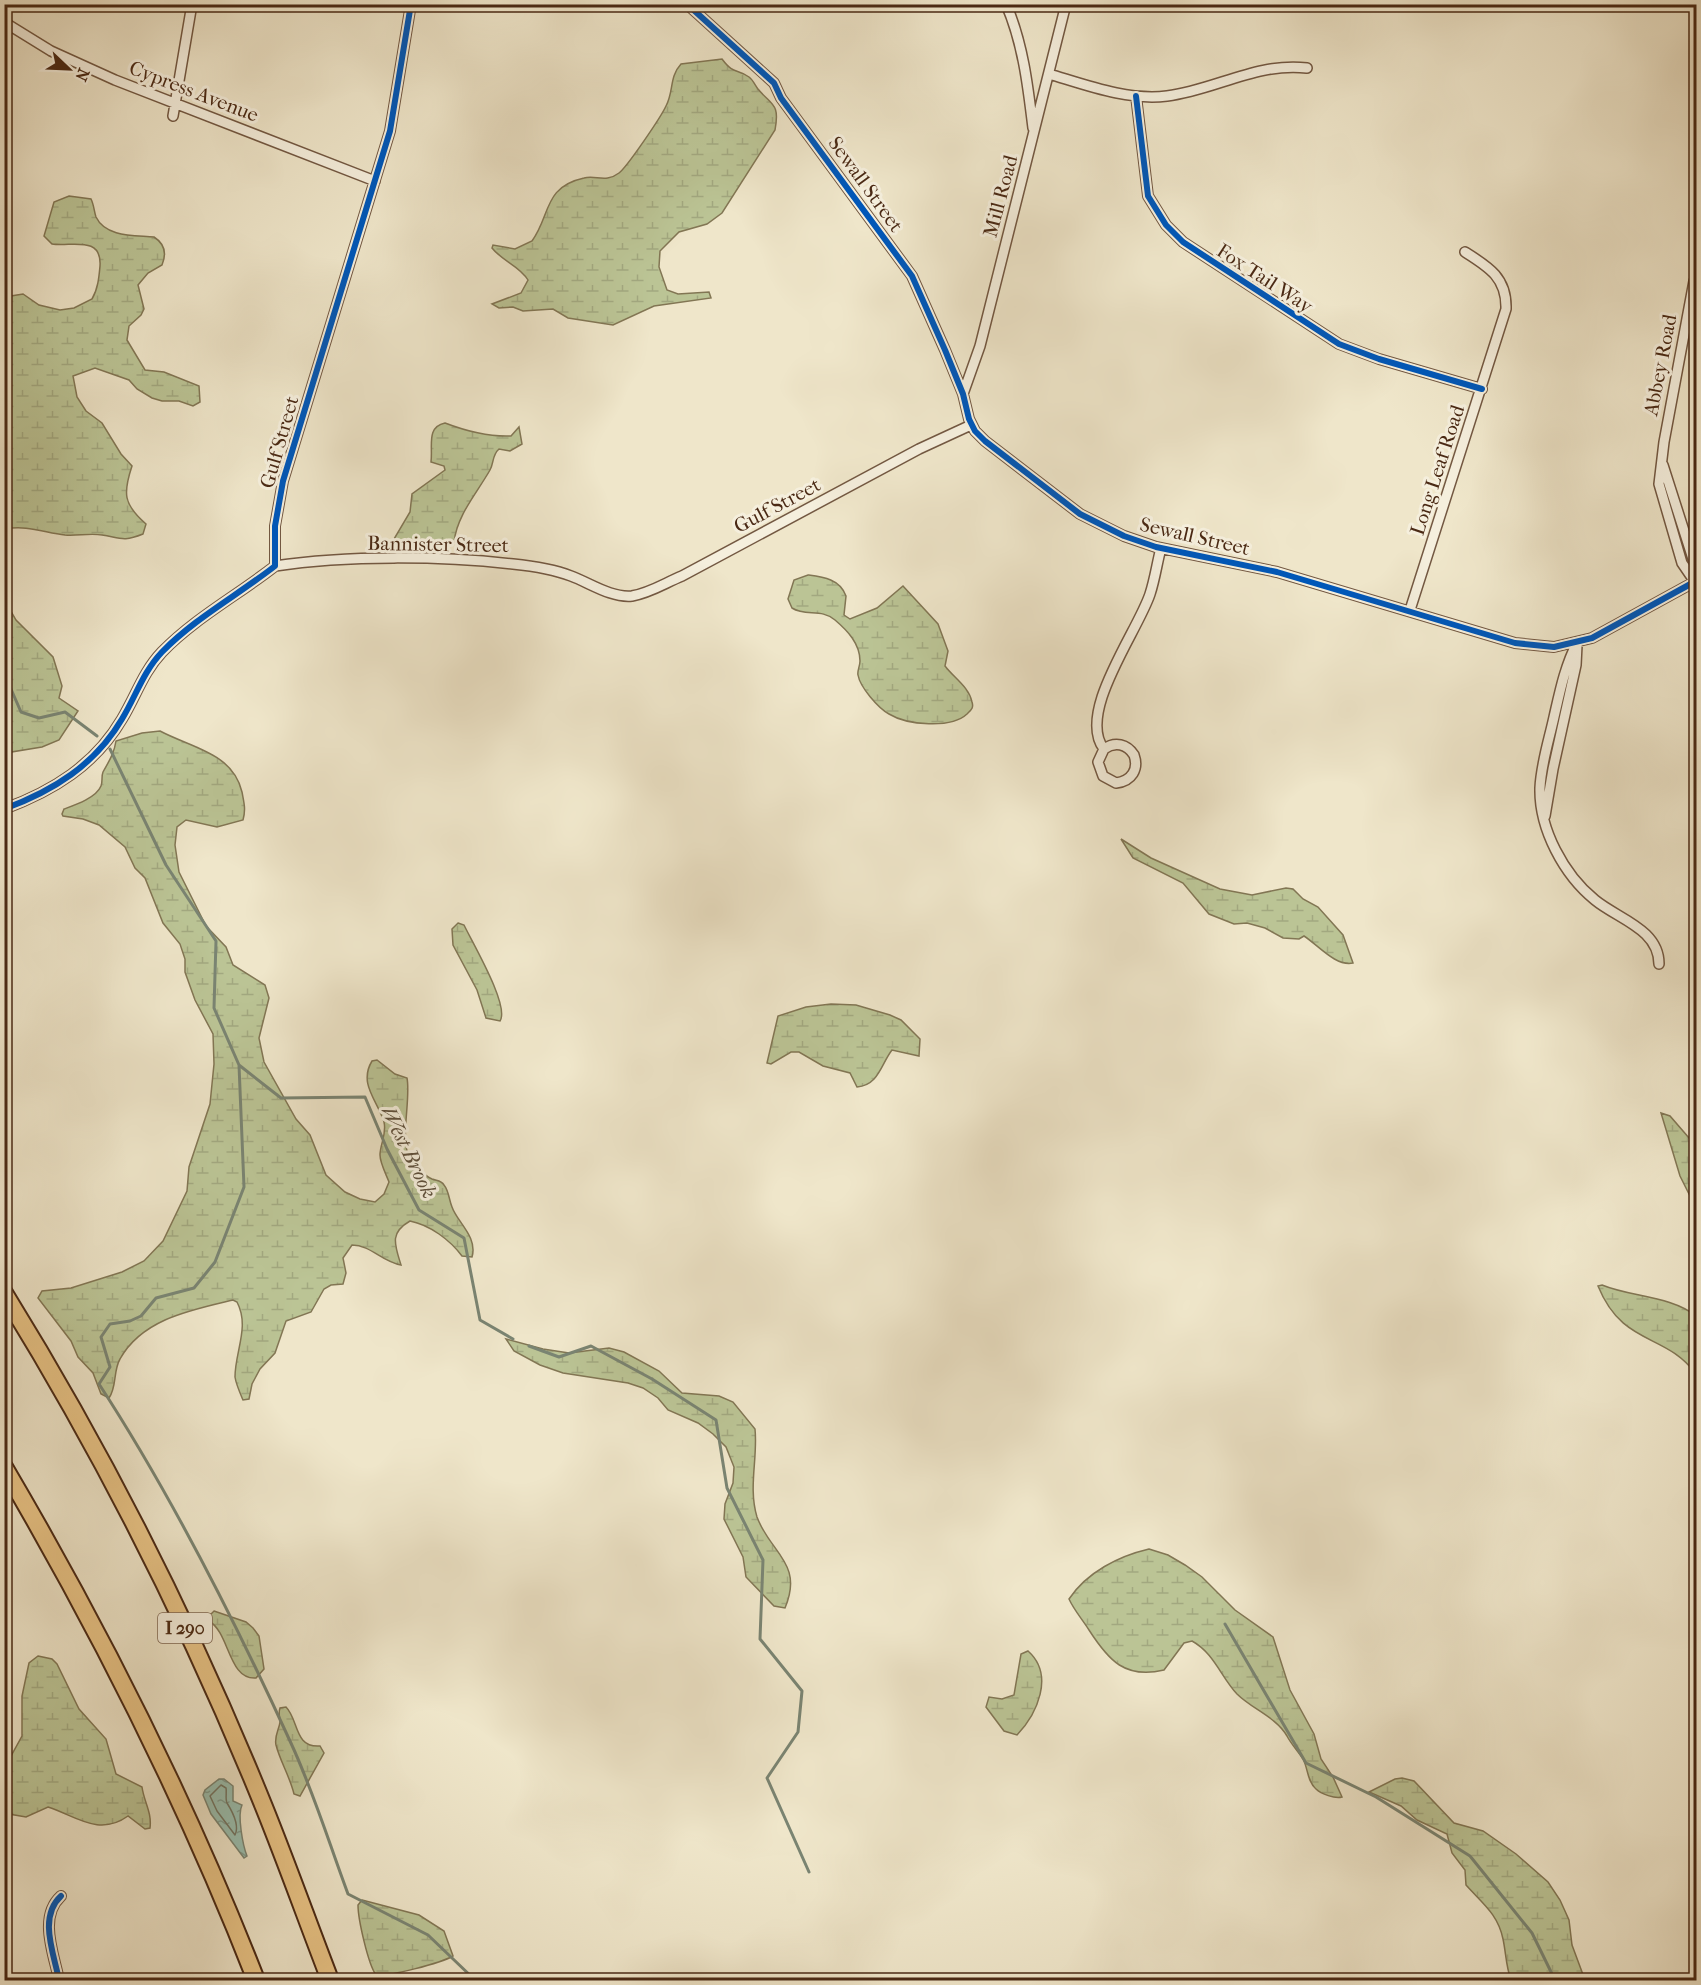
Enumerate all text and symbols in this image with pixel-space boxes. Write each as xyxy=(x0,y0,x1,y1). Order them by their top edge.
north arrow xyxy=(39,39,99,99)
street label: Cypress Avenue xyxy=(126,56,262,127)
text: N xyxy=(71,65,93,85)
street label: Sewall Street xyxy=(823,132,908,236)
street label: Mill Road xyxy=(978,151,1023,240)
street label: Fox Tail Way xyxy=(1212,239,1318,319)
street label: Abbey Road xyxy=(1639,311,1682,419)
street label: Gulf Street xyxy=(255,393,304,491)
street label: Long Leaf Road xyxy=(1406,401,1470,538)
street label: Gulf Street xyxy=(730,473,824,538)
street label: Sewall Street xyxy=(1138,513,1252,560)
street label: Bannister Street xyxy=(367,532,509,557)
water label: West Brook xyxy=(376,1102,442,1202)
road number: I 290 xyxy=(158,1613,212,1643)

